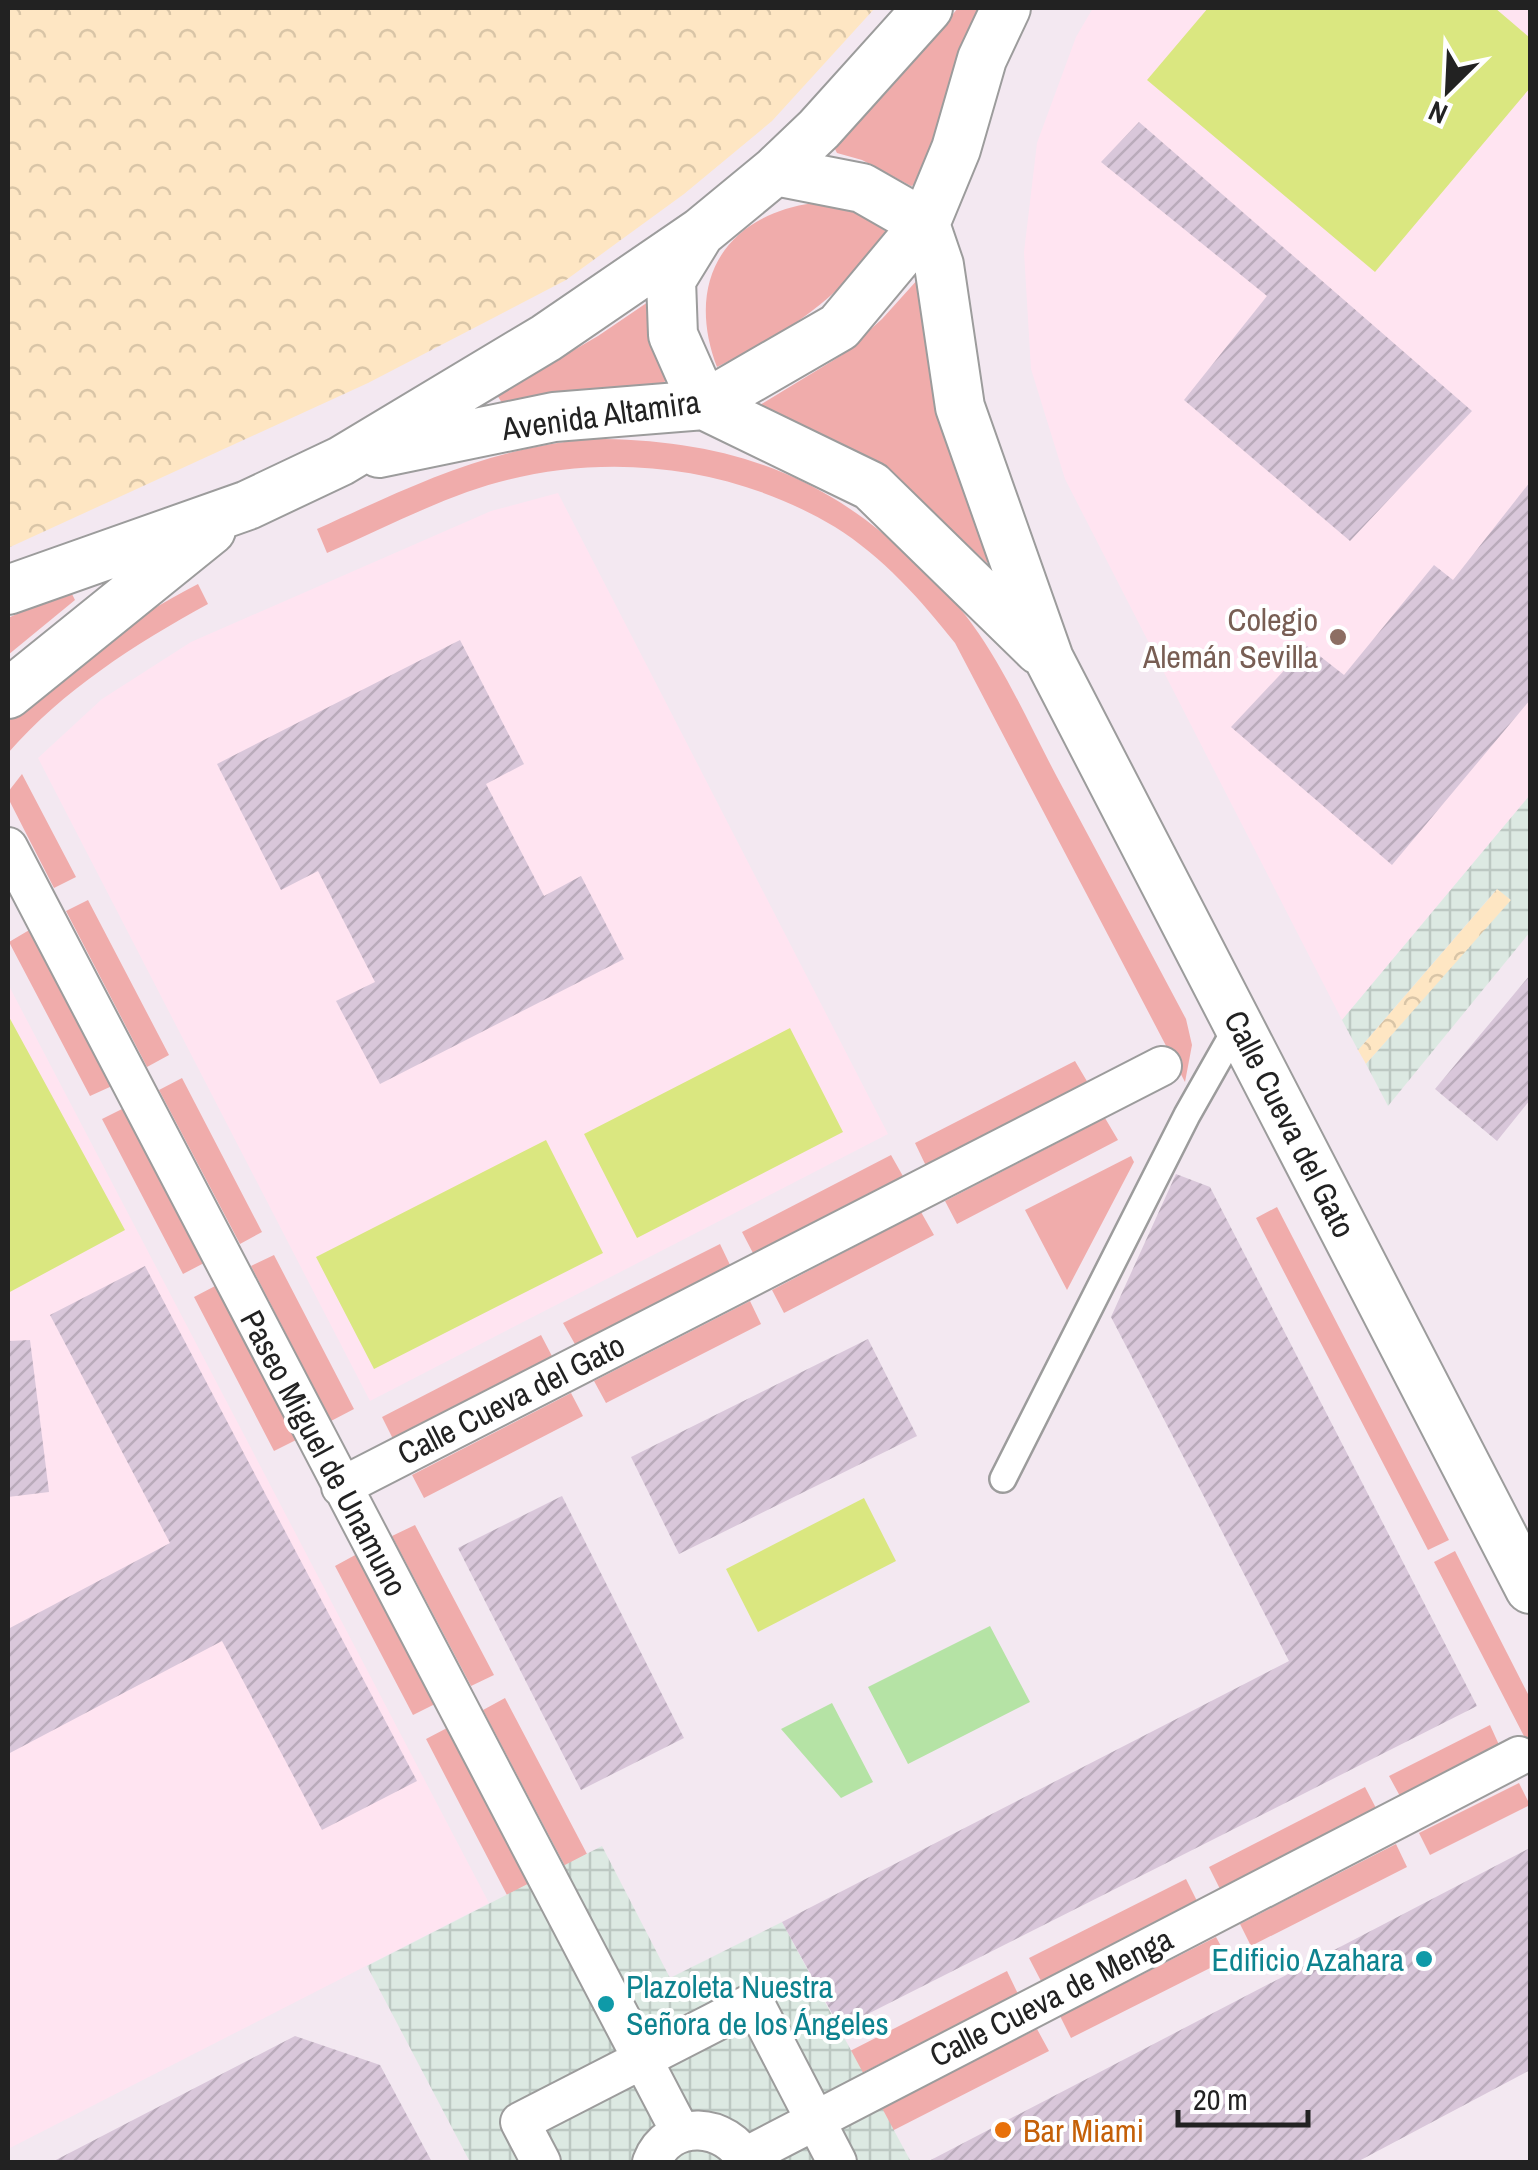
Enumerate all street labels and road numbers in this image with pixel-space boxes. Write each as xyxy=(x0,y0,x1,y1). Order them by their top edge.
street label: Avenida Altamira xyxy=(498,380,703,450)
street label: Calle Cueva del Gato xyxy=(1214,1003,1366,1245)
street label: Paseo Miguel de Unamuno xyxy=(230,1303,418,1603)
street label: Calle Cueva del Gato xyxy=(390,1323,632,1475)
street label: Calle Cueva de Menga xyxy=(922,1917,1180,2077)

